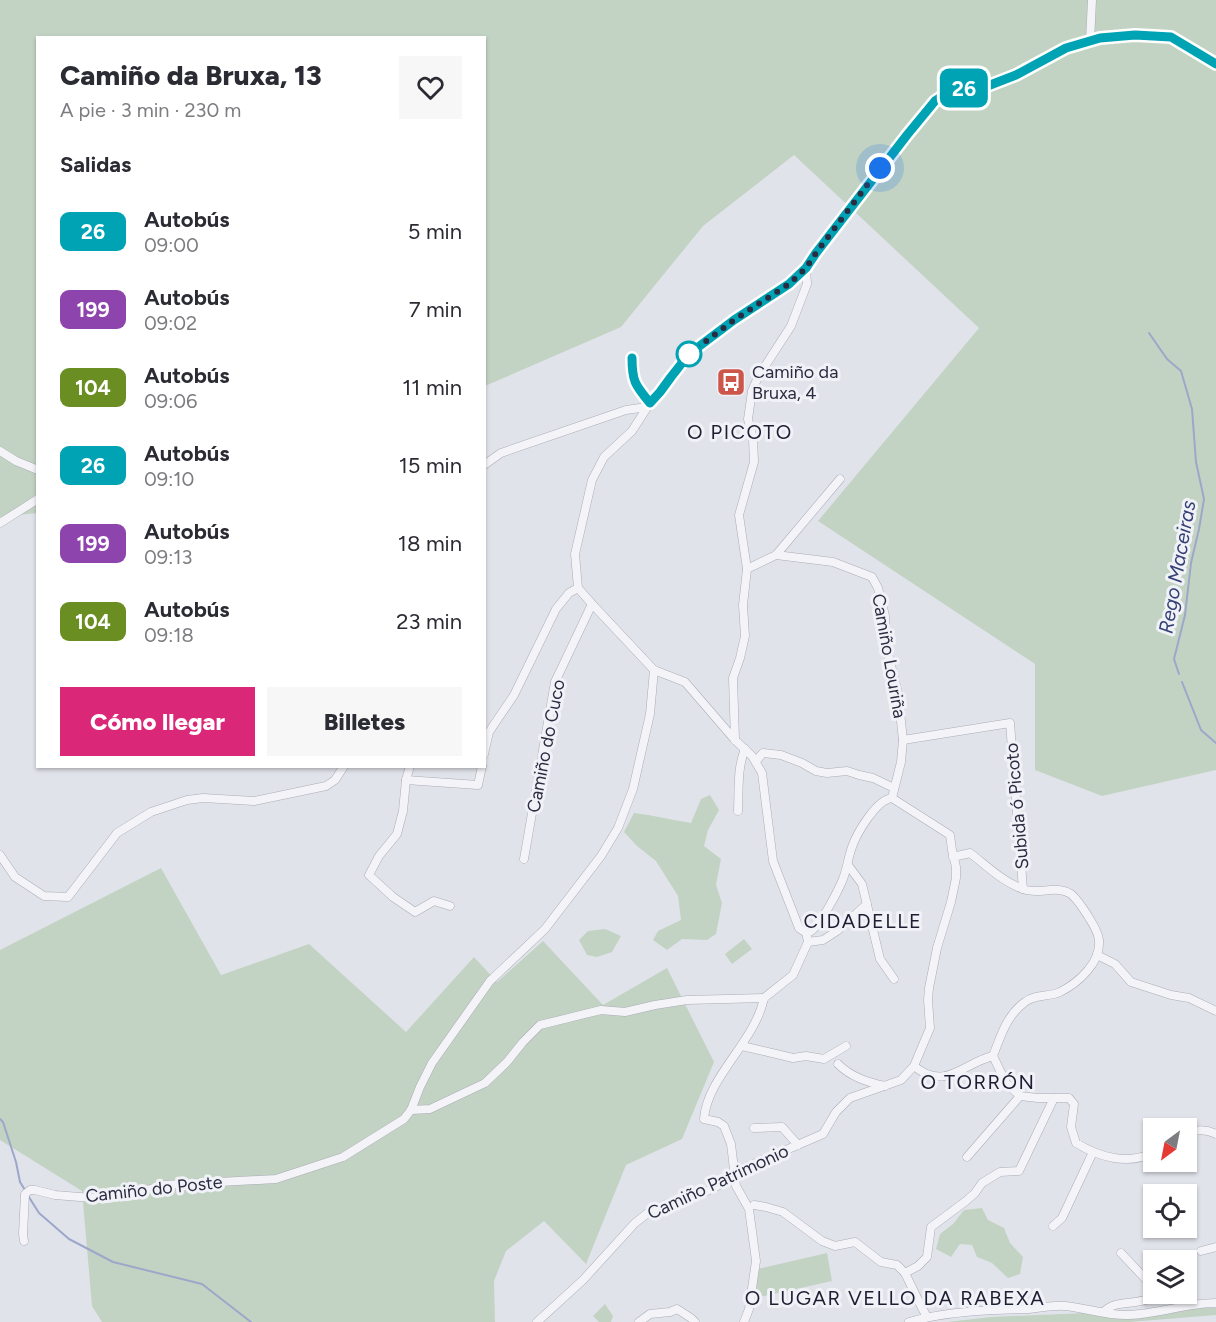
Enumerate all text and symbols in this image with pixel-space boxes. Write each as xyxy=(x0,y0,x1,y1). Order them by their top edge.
button: heart xyxy=(399,56,462,119)
text: Camiño da Bruxa, 13 xyxy=(60,58,322,92)
line badge: 26 xyxy=(937,68,991,107)
text: 26 xyxy=(952,76,976,101)
text: A pie · 3 min · 230 m xyxy=(60,98,241,122)
text: Salidas xyxy=(60,151,131,178)
your location xyxy=(865,153,895,183)
text: Autobús xyxy=(144,206,230,233)
text: 5 min xyxy=(408,218,462,245)
text: 26 xyxy=(81,219,105,244)
text: 09:00 xyxy=(144,233,199,257)
text: Autobús xyxy=(144,284,230,311)
text: 7 min xyxy=(409,296,462,323)
text: 199 xyxy=(76,297,110,322)
text: 09:02 xyxy=(144,311,197,335)
unlabelled marker xyxy=(676,341,702,367)
place label: Camiño da Bruxa, 4 xyxy=(752,361,838,404)
text: Autobús xyxy=(144,362,230,389)
bus stop icon: Camiño da Bruxa, 4 xyxy=(715,366,747,398)
text: 11 min xyxy=(402,374,462,401)
text: 104 xyxy=(75,375,111,400)
text: 09:06 xyxy=(144,389,197,413)
district label: O PICOTO xyxy=(687,420,793,444)
text: Autobús xyxy=(144,440,230,467)
text: 15 min xyxy=(399,452,462,479)
text: 26 xyxy=(81,453,105,478)
text: 09:10 xyxy=(144,467,194,491)
water label: Rego Maceiras xyxy=(1153,498,1201,635)
text: Autobús xyxy=(144,518,230,545)
text: 18 min xyxy=(398,530,462,557)
text: 199 xyxy=(76,531,110,556)
text: 09:13 xyxy=(144,545,192,569)
street label: Camiño Louriña xyxy=(867,592,911,720)
text: Autobús xyxy=(144,596,230,623)
text: 23 min xyxy=(396,608,462,635)
text: 104 xyxy=(75,609,111,634)
text: 09:18 xyxy=(144,623,194,647)
street label: Camiño do Cuco xyxy=(522,678,570,814)
button: Cómo llegar xyxy=(60,687,255,756)
button: Billetes xyxy=(267,687,462,756)
street label: Subida ó Picoto xyxy=(1001,742,1033,870)
district label: CIDADELLE xyxy=(804,909,922,933)
district label: O TORRÓN xyxy=(920,1070,1036,1094)
north arrow xyxy=(1143,1118,1197,1172)
map controls xyxy=(1143,1118,1197,1304)
street label: Camiño Patrimonio xyxy=(644,1140,792,1224)
street label: Camiño do Poste xyxy=(84,1171,224,1207)
button: locate xyxy=(1143,1184,1197,1238)
button: layers xyxy=(1143,1250,1197,1304)
district label: O LUGAR VELLO DA RABEXA xyxy=(745,1286,1045,1310)

